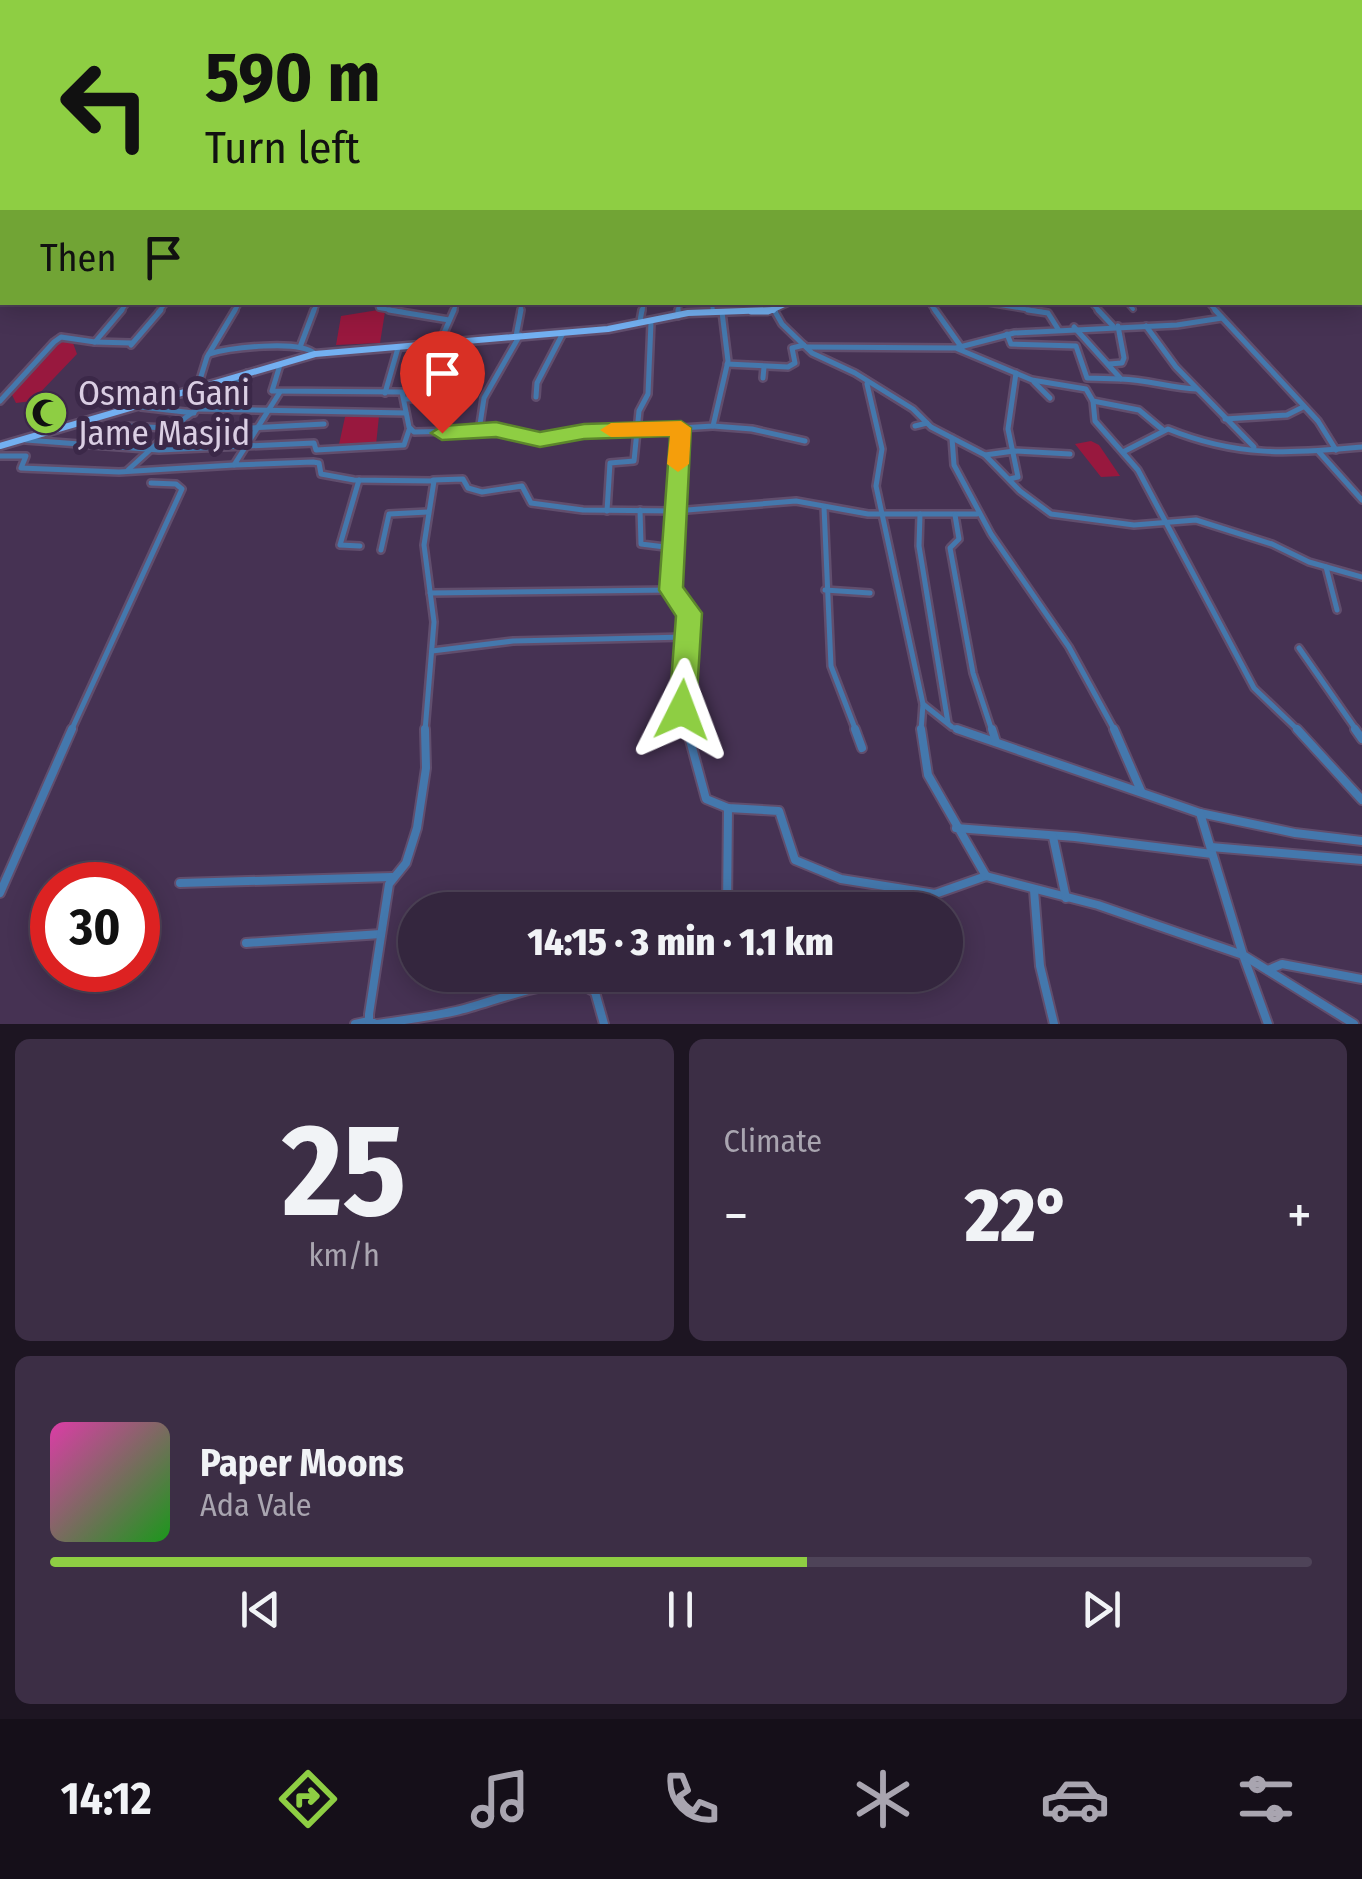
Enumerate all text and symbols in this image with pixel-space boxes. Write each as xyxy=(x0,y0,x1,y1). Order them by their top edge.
text: 590 m xyxy=(205,36,381,120)
icon: left xyxy=(40,40,170,170)
text: Turn left xyxy=(205,121,360,175)
icon: arrive xyxy=(136,230,191,285)
text: Then xyxy=(40,235,116,281)
pin xyxy=(400,331,485,434)
icon: arrive xyxy=(415,346,470,401)
place label: Osman Gani Jame Masjid xyxy=(78,372,250,454)
mosque icon: Osman Gani Jame Masjid xyxy=(23,390,69,436)
position arrow xyxy=(630,658,734,762)
speed limit sign: 30 xyxy=(30,862,160,992)
text: 14:15 · 3 min · 1.1 km xyxy=(527,919,834,965)
text: 25 xyxy=(282,1093,406,1249)
text: Climate xyxy=(724,1122,822,1160)
text: 22° xyxy=(965,1171,1070,1261)
text: − xyxy=(724,1183,748,1249)
text: + xyxy=(1287,1183,1312,1249)
text: km/h xyxy=(309,1236,380,1274)
text: Paper Moons xyxy=(200,1440,404,1486)
text: Ada Vale xyxy=(200,1486,312,1524)
icon: previous xyxy=(233,1582,288,1637)
icon: pause xyxy=(653,1582,708,1637)
icon: next xyxy=(1074,1582,1129,1637)
icon: directions xyxy=(273,1764,343,1834)
icon: music xyxy=(465,1764,535,1834)
icon: phone xyxy=(656,1764,726,1834)
icon: climate xyxy=(848,1764,918,1834)
icon: car xyxy=(1040,1764,1110,1834)
icon: filters xyxy=(1231,1764,1301,1834)
text: 14:12 xyxy=(61,1772,152,1826)

